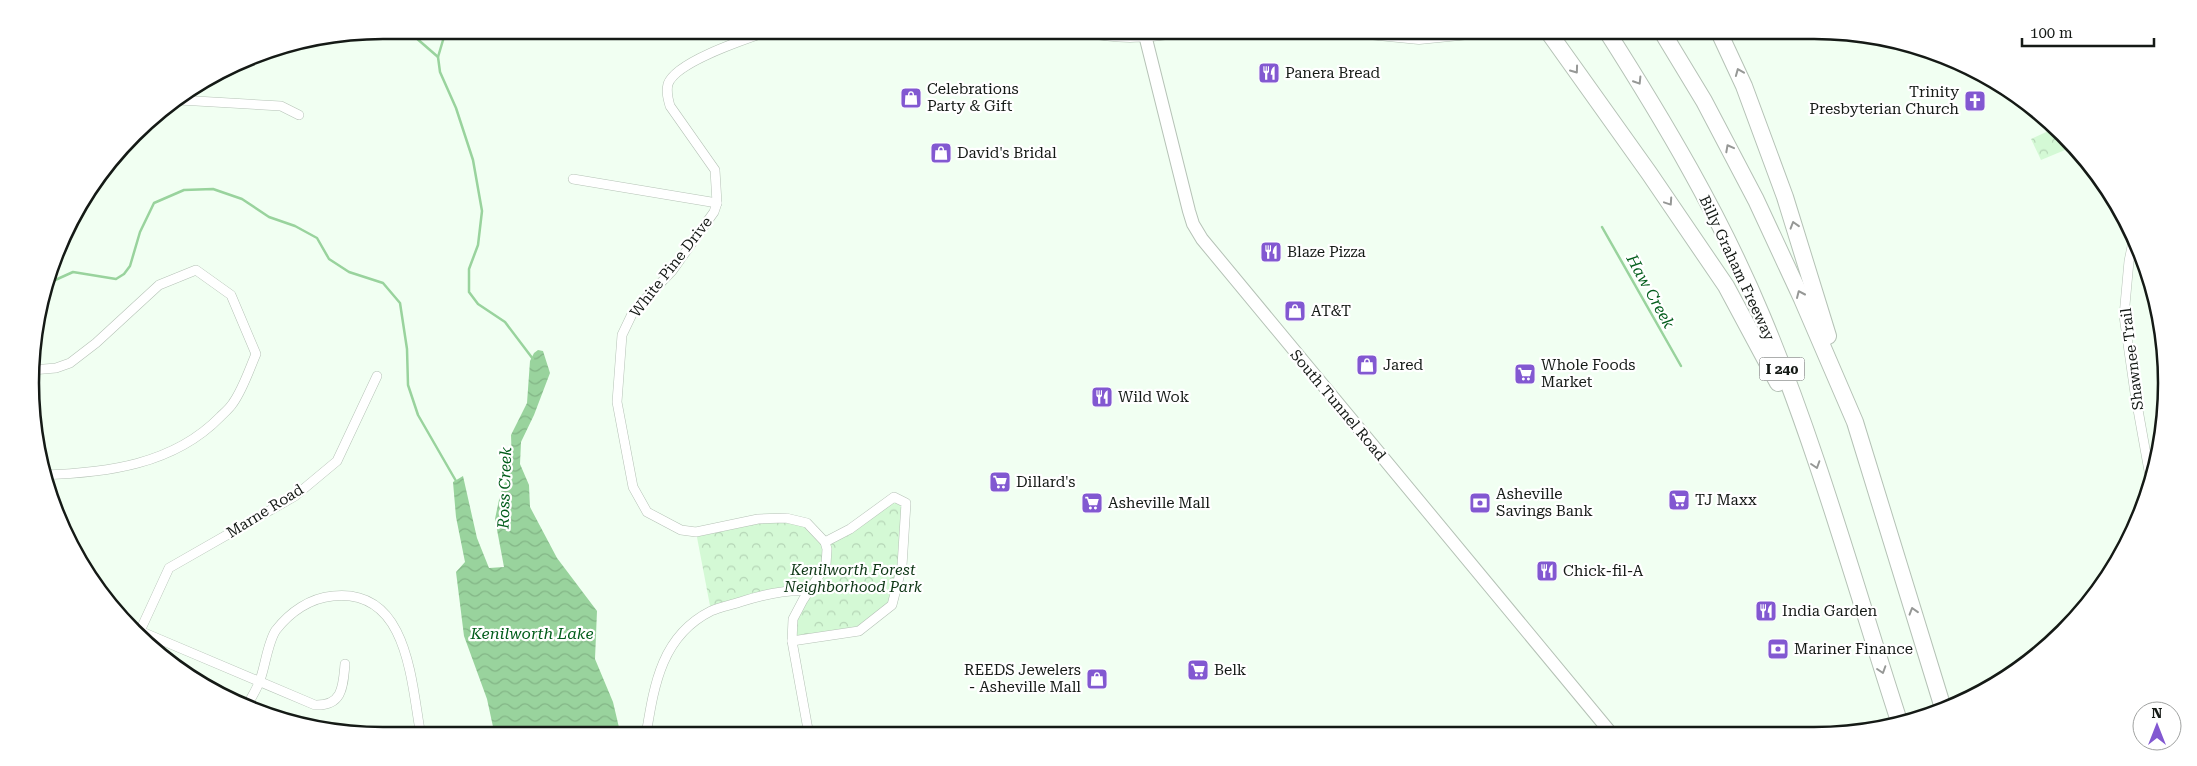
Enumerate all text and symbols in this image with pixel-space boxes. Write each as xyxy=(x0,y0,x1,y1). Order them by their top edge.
scale bar xyxy=(2022,15,2154,47)
text: 100 m xyxy=(2030,24,2073,42)
restaurant icon: Panera Bread xyxy=(1257,61,1281,85)
place label: Panera Bread xyxy=(1285,64,1380,82)
one-way arrow xyxy=(1569,64,1578,74)
one-way arrow xyxy=(1734,68,1745,77)
one-way arrow xyxy=(1632,75,1641,84)
place label: Celebrations Party & Gift xyxy=(927,80,1019,115)
place label: Trinity Presbyterian Church xyxy=(1809,83,1959,118)
shop icon: Celebrations Party & Gift xyxy=(899,86,923,110)
church icon: Trinity Presbyterian Church xyxy=(1963,89,1987,113)
shop icon: David's Bridal xyxy=(929,141,953,165)
place label: David's Bridal xyxy=(957,144,1057,162)
one-way arrow xyxy=(1725,144,1735,153)
street label: Billy Graham Freeway xyxy=(1695,193,1779,344)
one-way arrow xyxy=(1663,196,1672,206)
street label: White Pine Drive xyxy=(626,213,716,321)
one-way arrow xyxy=(1789,221,1799,230)
restaurant icon: Blaze Pizza xyxy=(1259,240,1283,264)
place label: Blaze Pizza xyxy=(1287,243,1366,261)
water label: Haw Creek xyxy=(1622,250,1679,332)
one-way arrow xyxy=(1795,290,1806,299)
shop icon: AT&T xyxy=(1283,299,1307,323)
place label: AT&T xyxy=(1311,302,1351,320)
street label: Shawnee Trail xyxy=(2117,307,2147,411)
street label: South Tunnel Road xyxy=(1286,346,1390,464)
shop icon: Jared xyxy=(1355,353,1379,377)
place label: Jared xyxy=(1383,356,1424,374)
place label: Whole Foods Market xyxy=(1541,356,1635,391)
road number: I 240 xyxy=(1760,358,1804,380)
supermarket icon: Whole Foods Market xyxy=(1513,362,1537,386)
restaurant icon: Wild Wok xyxy=(1090,385,1114,409)
place label: Wild Wok xyxy=(1118,388,1190,406)
water label: Ross Creek xyxy=(494,447,515,530)
one-way arrow xyxy=(1811,461,1821,469)
supermarket icon: Dillard's xyxy=(988,470,1012,494)
place label: Dillard's xyxy=(1016,473,1075,491)
street label: Marne Road xyxy=(223,480,307,542)
place label: Asheville Savings Bank xyxy=(1496,485,1593,520)
supermarket icon: TJ Maxx xyxy=(1667,488,1691,512)
supermarket icon: Asheville Mall xyxy=(1080,491,1104,515)
bank icon: Asheville Savings Bank xyxy=(1468,491,1492,515)
place label: TJ Maxx xyxy=(1695,491,1757,509)
place label: Asheville Mall xyxy=(1108,494,1210,512)
restaurant icon: Chick-fil-A xyxy=(1535,559,1559,583)
park label: Kenilworth Forest Neighborhood Park xyxy=(783,561,923,596)
place label: Chick-fil-A xyxy=(1563,562,1644,580)
restaurant icon: India Garden xyxy=(1754,599,1778,623)
place label: India Garden xyxy=(1782,602,1878,620)
one-way arrow xyxy=(1909,607,1919,616)
water label: Kenilworth Lake xyxy=(470,624,593,643)
bank icon: Mariner Finance xyxy=(1766,637,1790,661)
place label: Mariner Finance xyxy=(1794,640,1913,658)
supermarket icon: Belk xyxy=(1186,658,1210,682)
place label: REEDS Jewelers - Asheville Mall xyxy=(964,661,1081,696)
place label: Belk xyxy=(1214,661,1247,679)
one-way arrow xyxy=(1877,665,1887,674)
shop icon: REEDS Jewelers - Asheville Mall xyxy=(1085,667,1109,691)
north arrow xyxy=(2132,701,2182,751)
text: N xyxy=(2152,705,2163,721)

